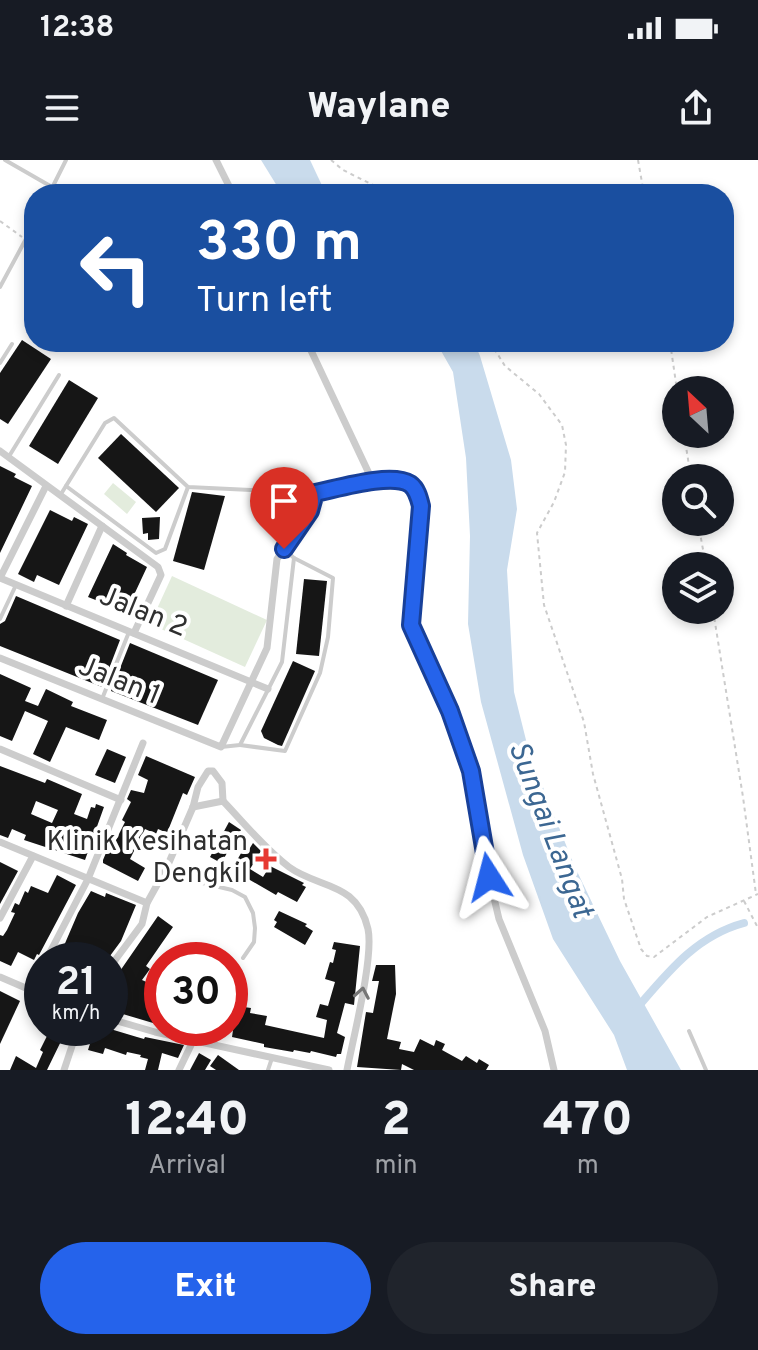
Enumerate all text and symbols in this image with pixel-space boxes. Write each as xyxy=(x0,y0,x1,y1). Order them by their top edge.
text: 12:38 xyxy=(40,10,115,47)
text: Waylane xyxy=(307,85,451,131)
icon: menu xyxy=(40,86,84,130)
icon: share xyxy=(674,86,718,130)
text: 330 m xyxy=(196,210,362,280)
icon: left xyxy=(64,216,168,320)
text: Turn left xyxy=(196,279,333,325)
north arrow xyxy=(662,376,734,448)
map controls xyxy=(662,376,734,624)
button: search xyxy=(662,464,734,536)
pin xyxy=(250,467,318,549)
icon: arrive xyxy=(262,479,306,523)
button: layers xyxy=(662,552,734,624)
street label: Jalan 2 xyxy=(94,579,192,647)
street label: Jalan 1 xyxy=(73,649,165,715)
water label: Sungai Langat xyxy=(498,736,600,925)
place label: Klinik Kesihatan Dengkil xyxy=(47,825,248,893)
position arrow xyxy=(447,835,531,919)
marker: Klinik Kesihatan Dengkil xyxy=(255,848,277,870)
speed limit sign: 30 xyxy=(144,942,248,1046)
text: 21 xyxy=(56,959,96,1009)
one-way arrow xyxy=(352,987,369,1000)
text: km/h xyxy=(52,1001,100,1027)
text: 12:40 xyxy=(125,1092,249,1152)
text: 2 xyxy=(381,1092,411,1152)
text: 470 xyxy=(543,1092,633,1152)
text: Arrival xyxy=(148,1150,226,1183)
text: min xyxy=(374,1150,418,1183)
text: m xyxy=(577,1150,599,1183)
button: Exit xyxy=(40,1242,371,1334)
button: Share xyxy=(387,1242,718,1334)

